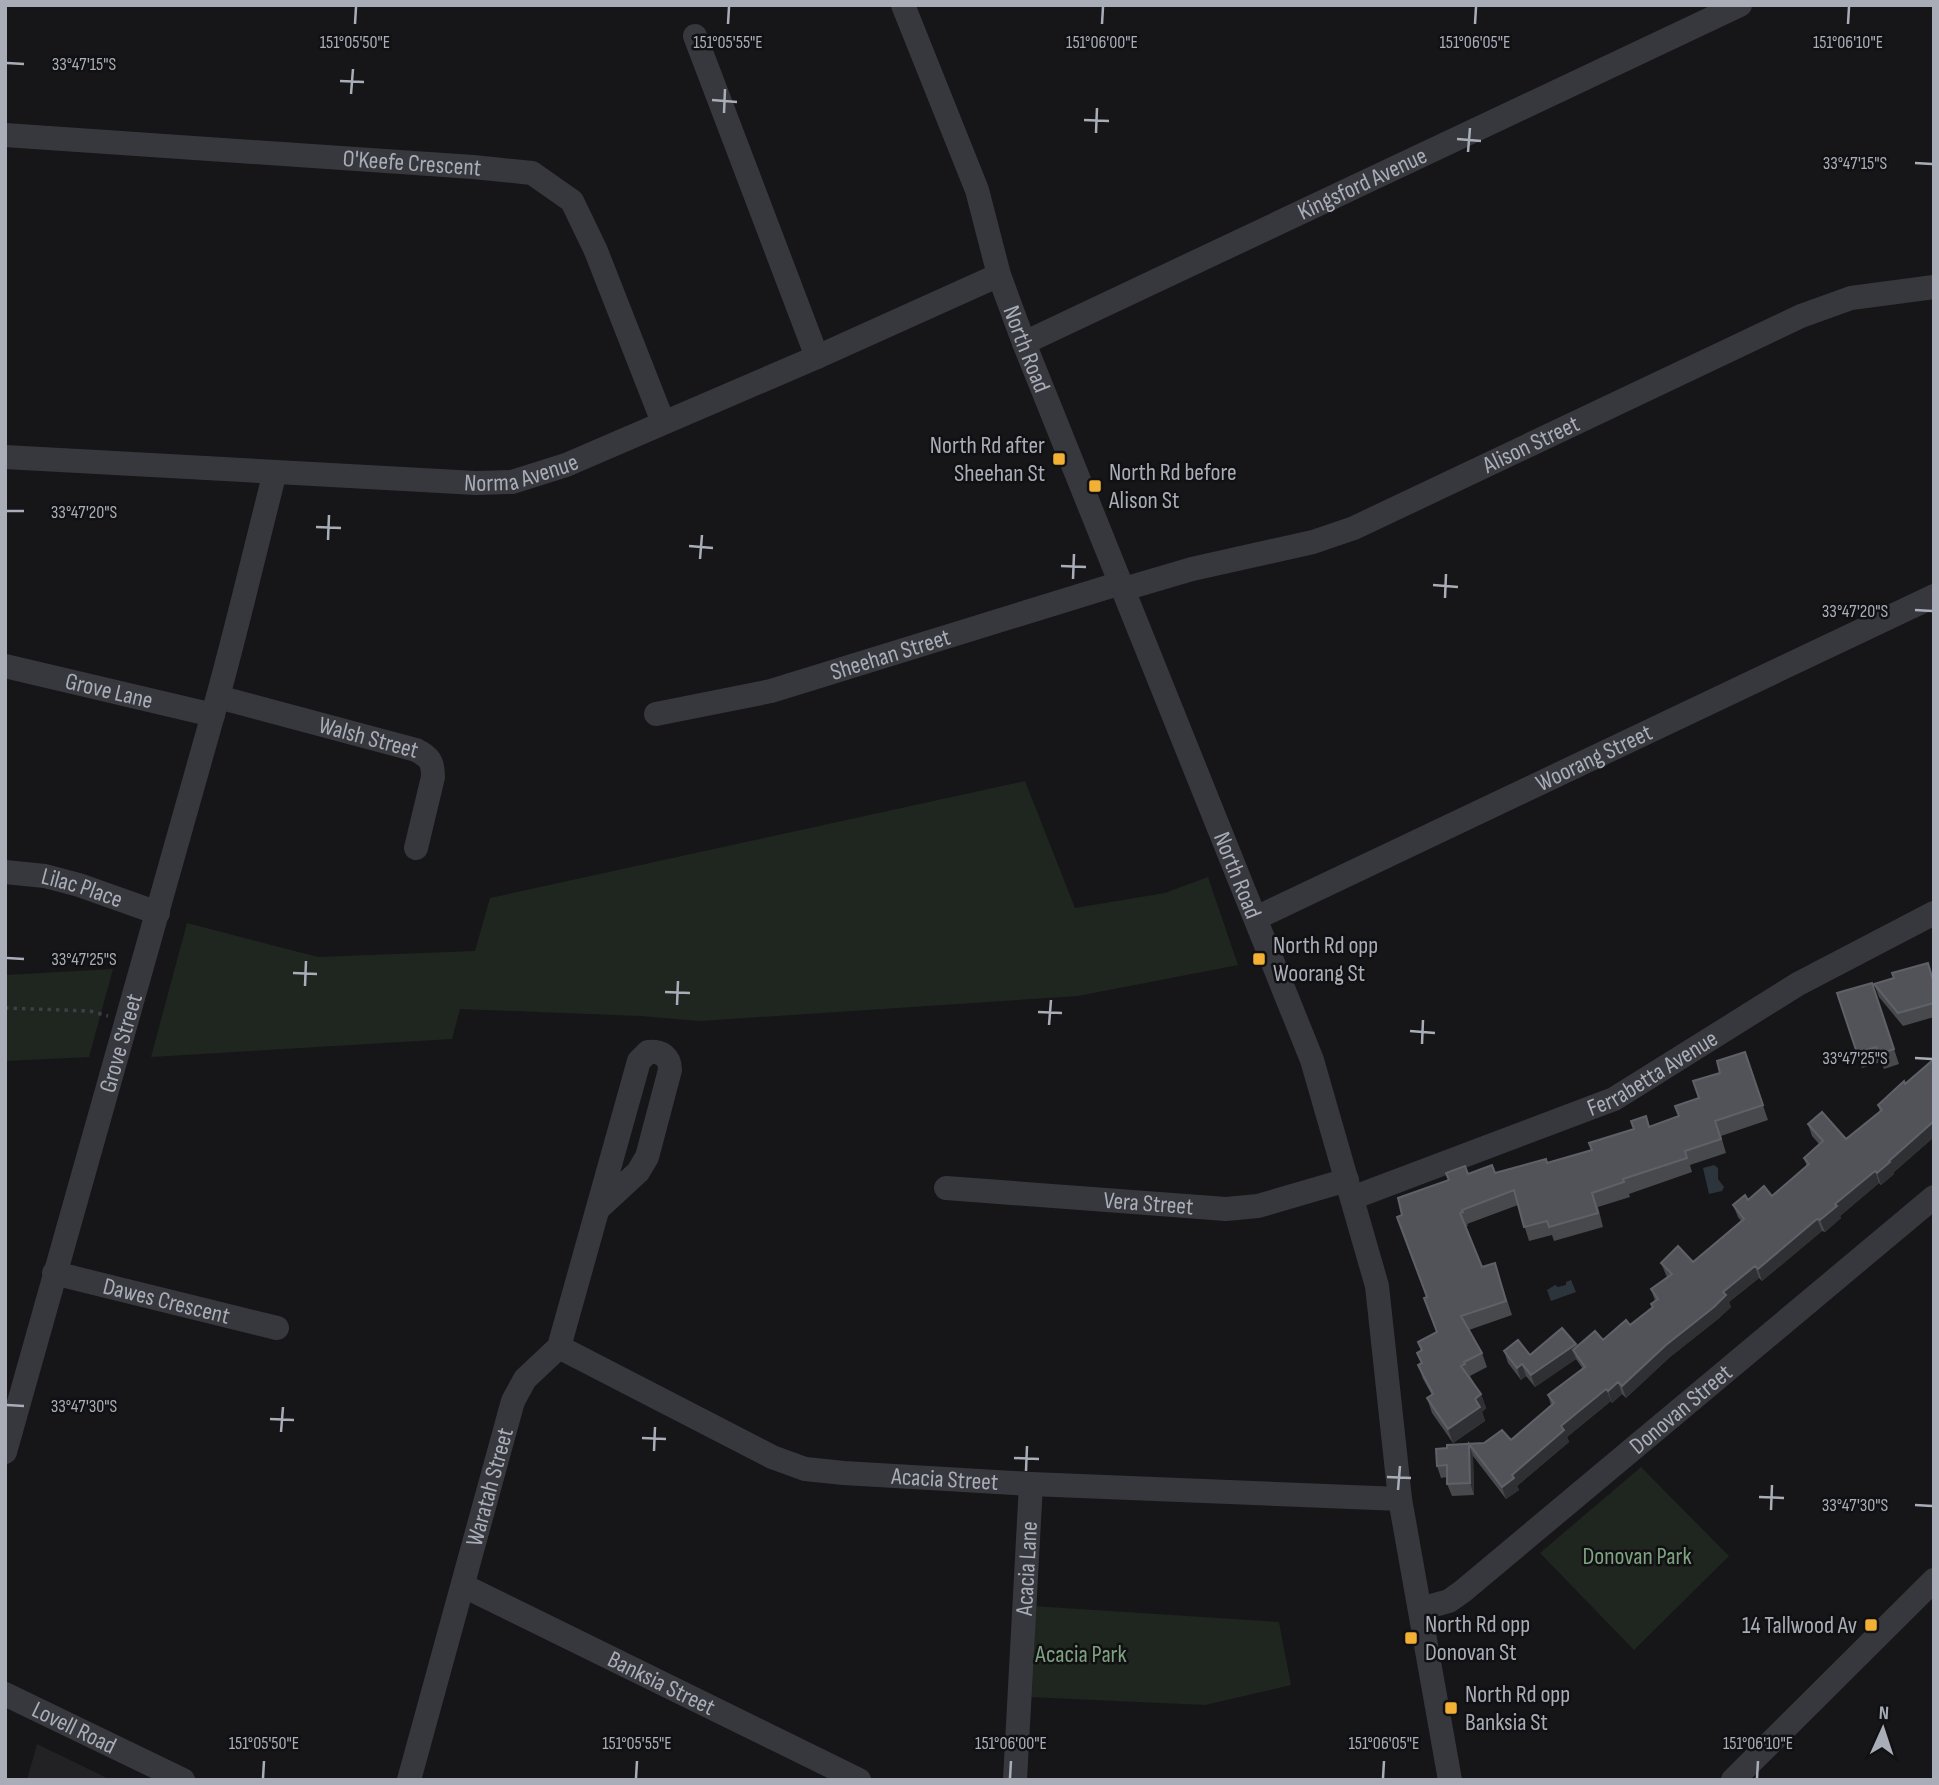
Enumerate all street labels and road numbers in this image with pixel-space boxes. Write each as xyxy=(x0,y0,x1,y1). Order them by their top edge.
street label: Kingsford Avenue xyxy=(1293,140,1431,226)
street label: O'Keefe Crescent xyxy=(342,144,483,182)
street label: North Road xyxy=(997,301,1057,397)
street label: Alison Street xyxy=(1477,409,1584,480)
street label: Norma Avenue xyxy=(463,447,583,497)
street label: Sheehan Street xyxy=(827,622,954,686)
street label: Grove Lane xyxy=(63,666,156,715)
street label: Walsh Street xyxy=(316,710,422,765)
street label: Woorang Street xyxy=(1531,718,1657,798)
street label: North Road xyxy=(1207,828,1268,923)
street label: Lilac Place xyxy=(38,861,127,914)
street label: Grove Street xyxy=(93,990,148,1096)
street label: Ferrabetta Avenue xyxy=(1583,1023,1723,1122)
street label: Vera Street xyxy=(1102,1185,1194,1221)
street label: Dawes Crescent xyxy=(100,1271,233,1330)
street label: Donovan Street xyxy=(1623,1358,1738,1460)
street label: Waratah Street xyxy=(459,1425,519,1549)
street label: Acacia Street xyxy=(890,1461,999,1497)
street label: Acacia Lane xyxy=(1009,1520,1043,1617)
street label: Banksia Street xyxy=(603,1644,720,1722)
street label: Lovell Road xyxy=(28,1695,121,1760)

